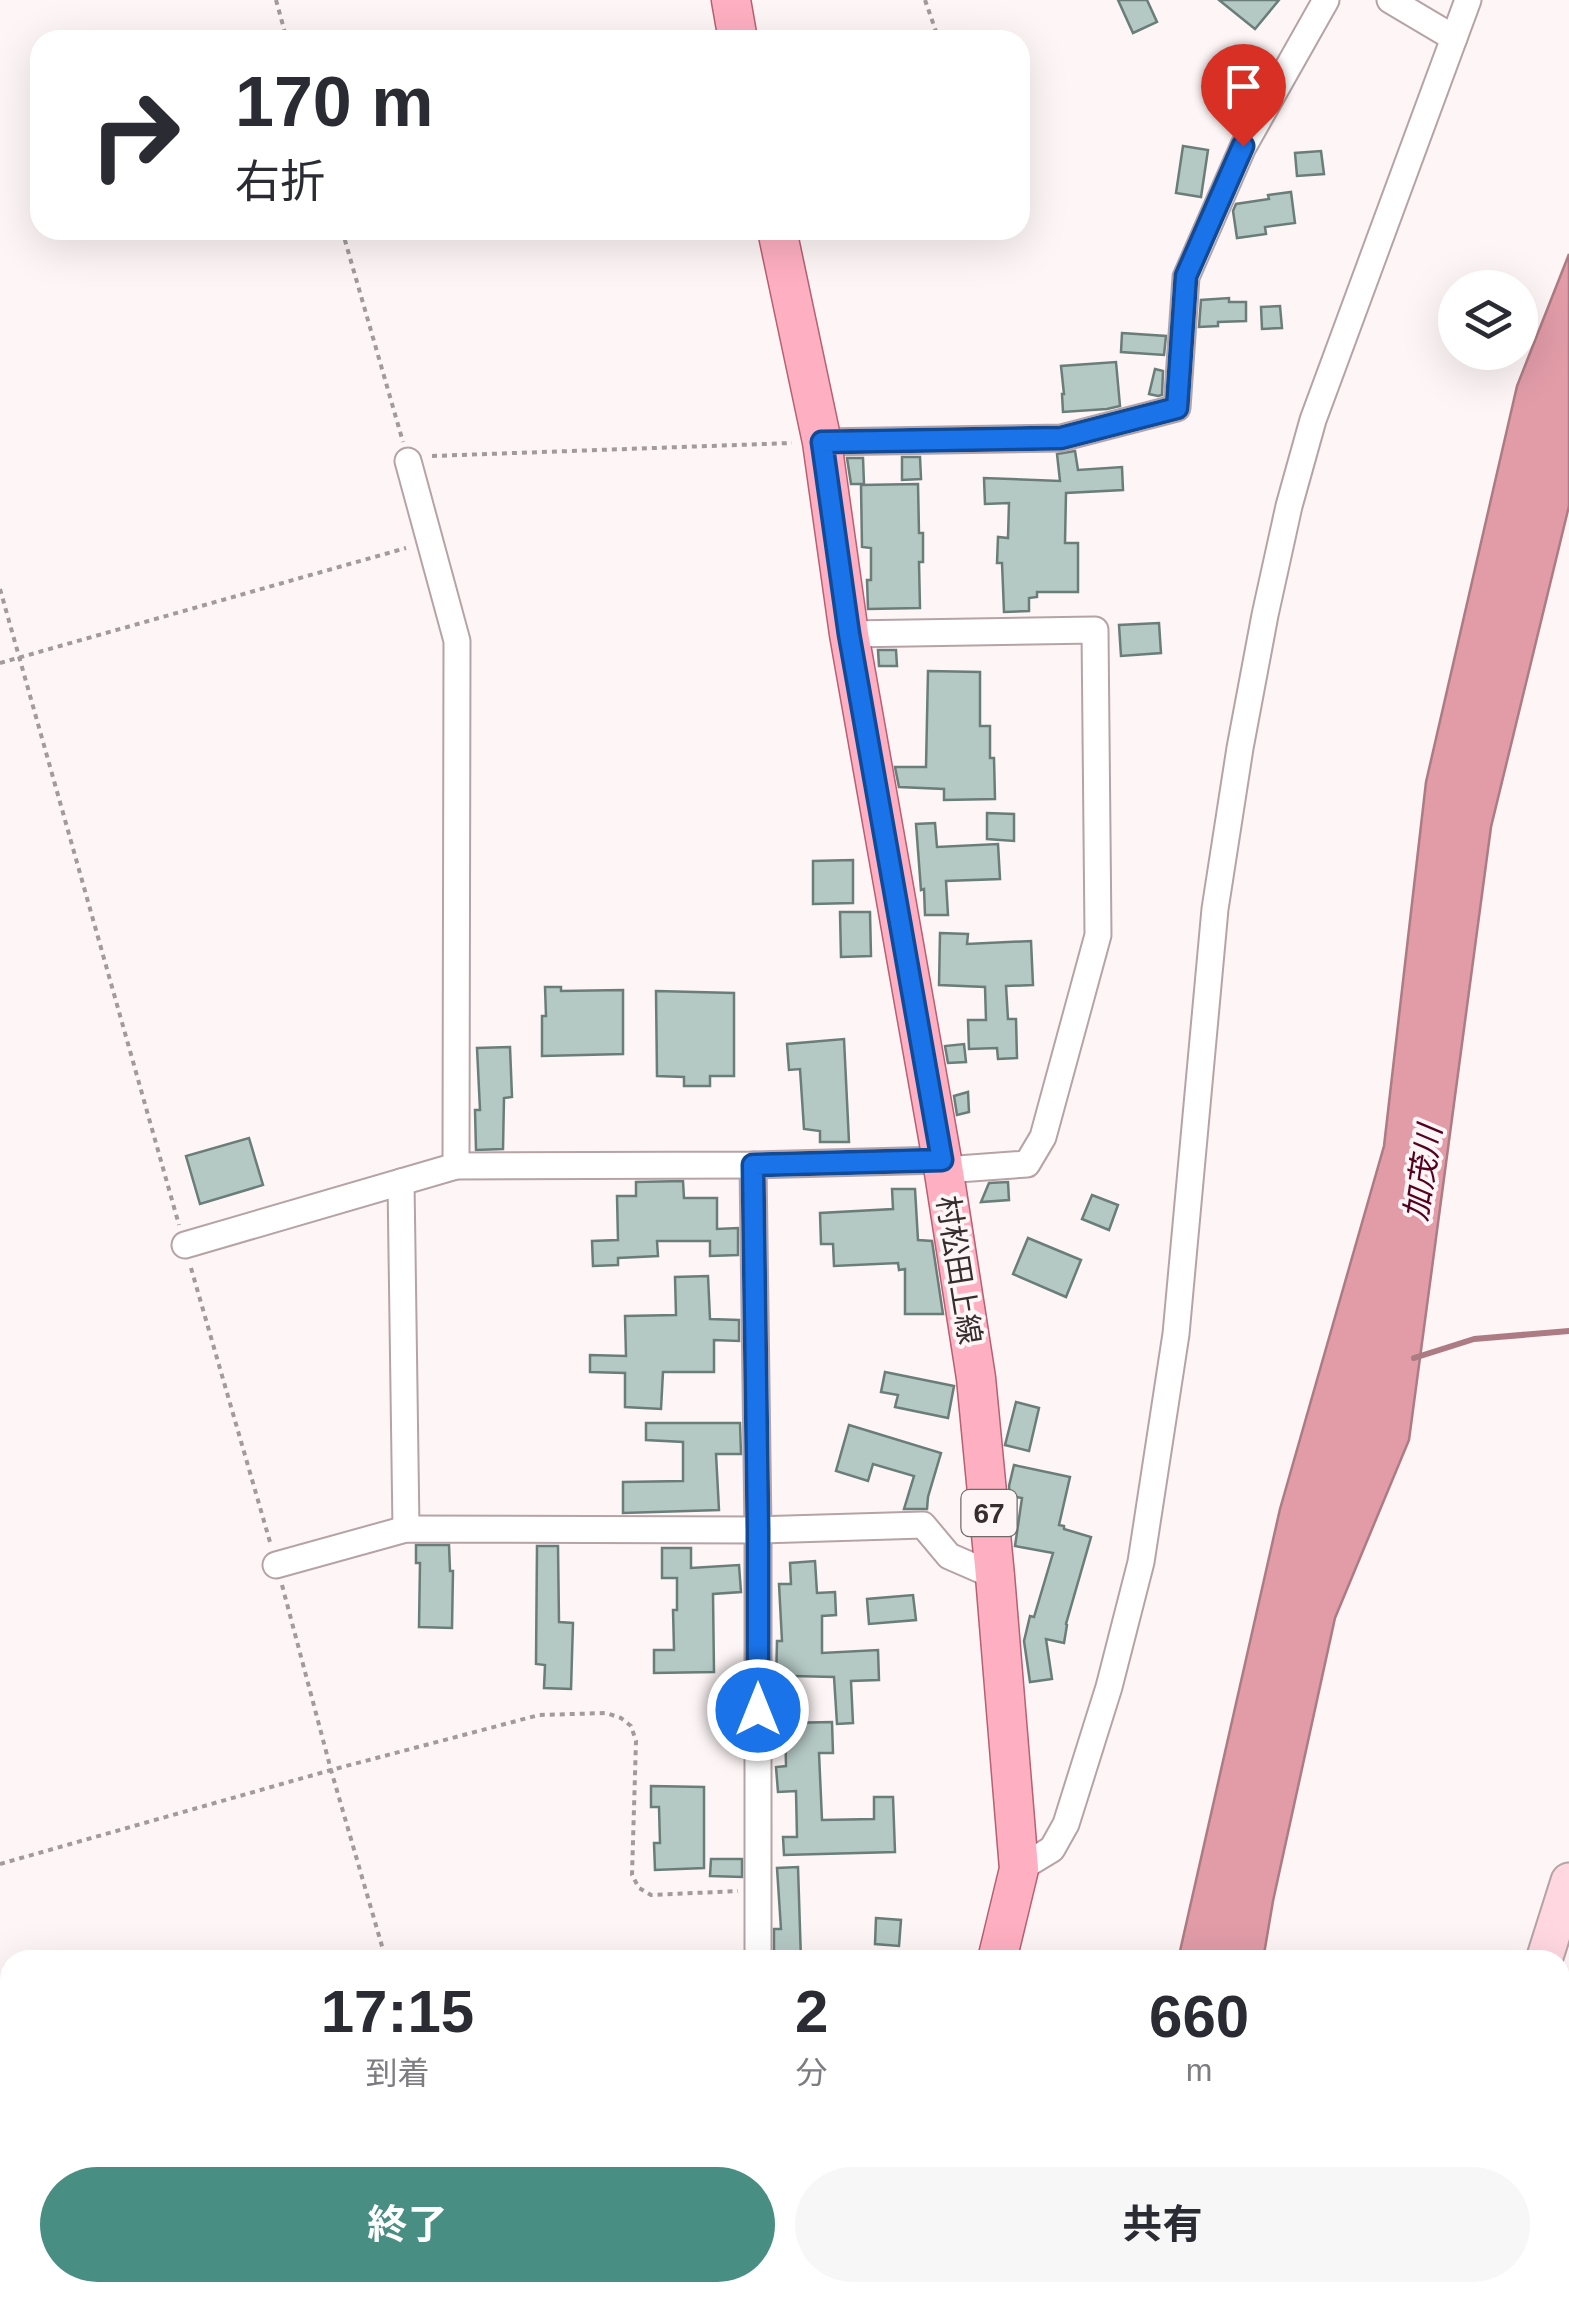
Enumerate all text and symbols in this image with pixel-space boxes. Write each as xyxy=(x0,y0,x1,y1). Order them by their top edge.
pin xyxy=(1201,44,1286,147)
icon: arrive xyxy=(1216,59,1271,114)
text: 170 m xyxy=(235,63,433,141)
icon: right xyxy=(70,70,200,200)
text: 右折 xyxy=(235,156,325,207)
map controls xyxy=(1438,270,1538,370)
button: layers xyxy=(1438,270,1538,370)
water label: 加茂川 xyxy=(1398,1120,1449,1223)
street label: 村松田上線 xyxy=(931,1193,987,1347)
road number: 67 xyxy=(962,1490,1016,1536)
position arrow xyxy=(706,1658,810,1762)
text: 17:15 xyxy=(321,1978,474,2045)
text: 2 xyxy=(795,1978,828,2045)
text: 660 xyxy=(1149,1983,1249,2050)
text: m xyxy=(1186,2052,1212,2088)
text: 到着 xyxy=(365,2055,429,2091)
text: 分 xyxy=(796,2055,828,2091)
button: 終了 xyxy=(40,2167,775,2282)
button: 共有 xyxy=(795,2167,1530,2282)

